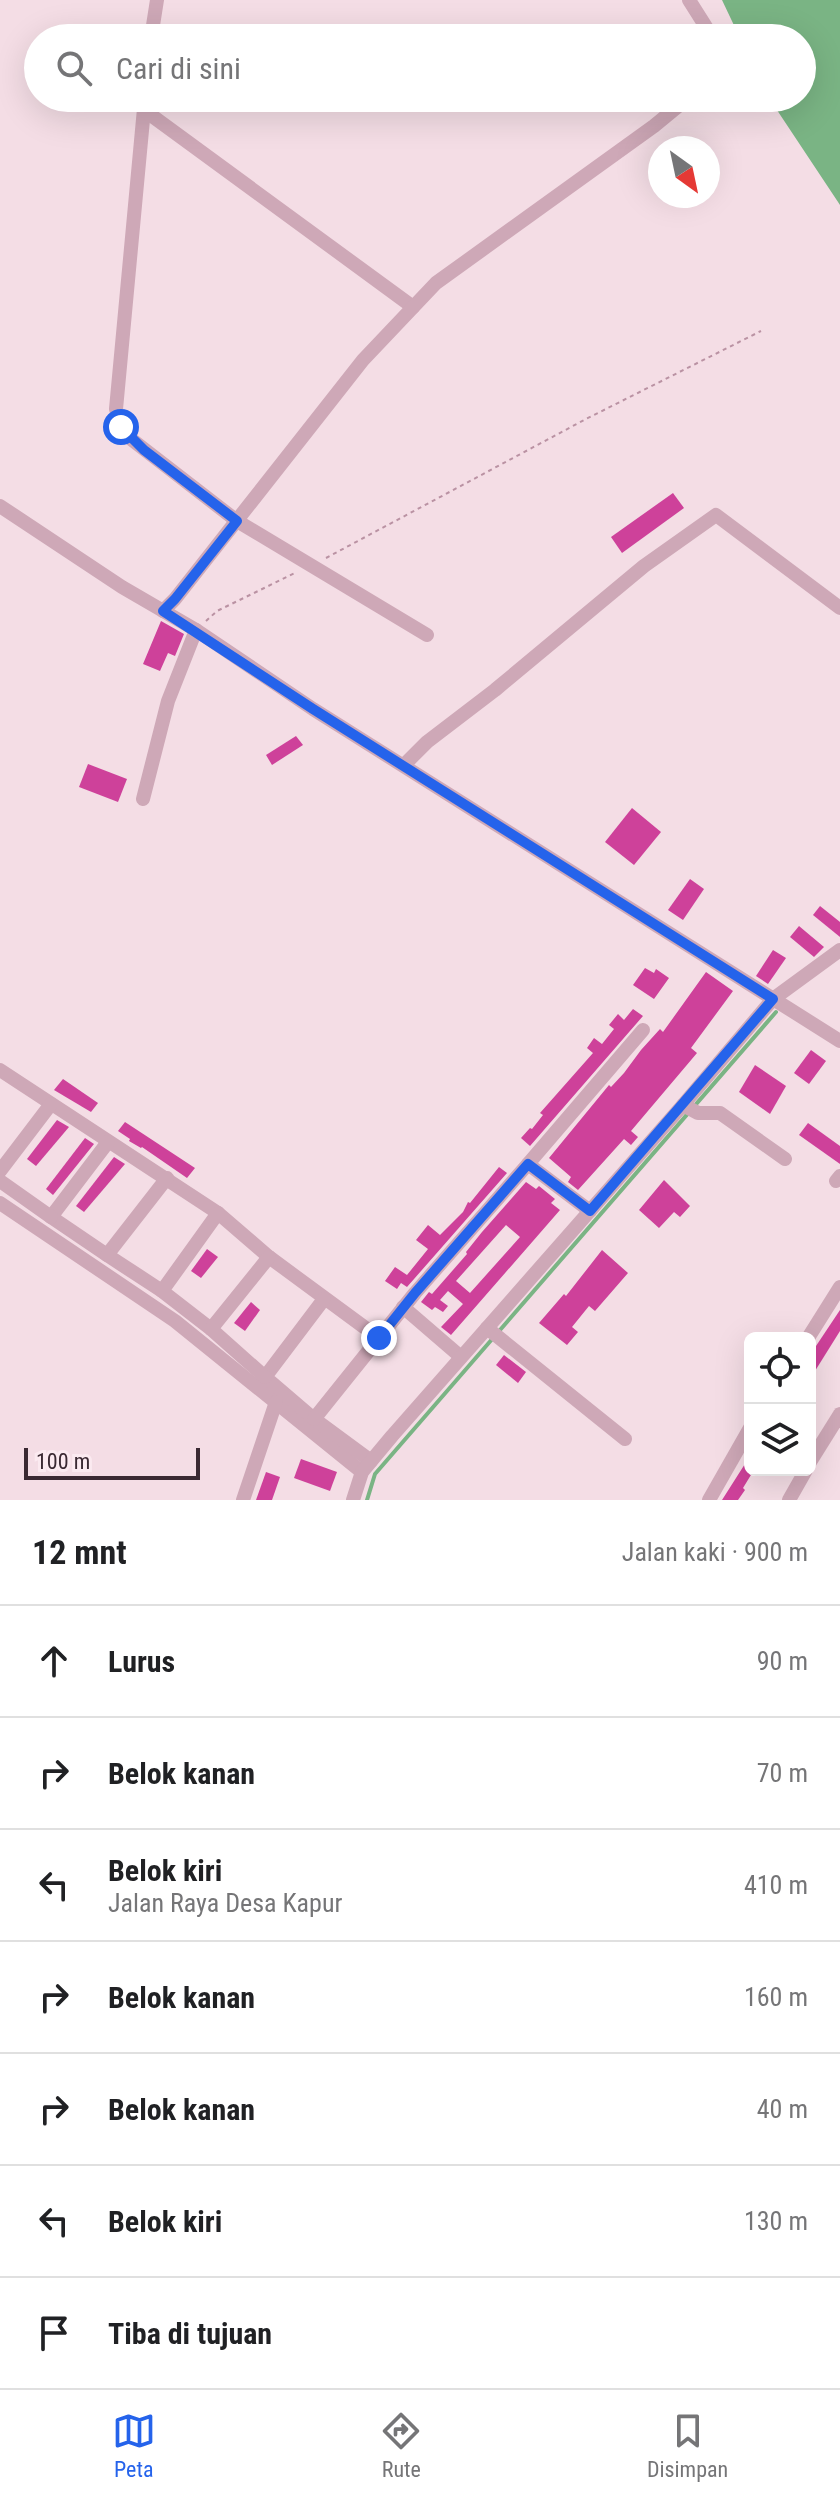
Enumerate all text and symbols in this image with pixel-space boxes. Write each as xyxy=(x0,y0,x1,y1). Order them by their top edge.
search box xyxy=(24,24,816,112)
icon: search xyxy=(52,46,96,90)
text: Cari di sini xyxy=(116,51,241,86)
north arrow xyxy=(648,136,720,208)
route start xyxy=(103,409,139,445)
route end xyxy=(361,1320,397,1356)
map controls xyxy=(744,1332,816,1476)
button: locate xyxy=(744,1332,816,1404)
button: layers xyxy=(744,1404,816,1476)
scale bar xyxy=(24,1444,200,1480)
text: 100 m xyxy=(36,1449,90,1474)
text: 12 mnt xyxy=(32,1532,127,1572)
text: Jalan kaki · 900 m xyxy=(622,1537,808,1567)
icon: ahead xyxy=(32,1639,76,1683)
text: Lurus xyxy=(108,1644,175,1679)
text: 90 m xyxy=(757,1646,808,1676)
icon: right xyxy=(32,1751,76,1795)
text: Belok kanan xyxy=(108,1756,255,1791)
text: 70 m xyxy=(757,1758,808,1788)
text: Belok kiri xyxy=(108,1853,222,1888)
icon: left xyxy=(32,1863,76,1907)
text: 410 m xyxy=(744,1870,808,1900)
text: Jalan Raya Desa Kapur xyxy=(108,1888,342,1918)
icon: right xyxy=(32,1975,76,2019)
text: Belok kanan xyxy=(108,1980,255,2015)
text: 160 m xyxy=(744,1982,808,2012)
icon: right xyxy=(32,2087,76,2131)
text: Belok kanan xyxy=(108,2092,255,2127)
text: 40 m xyxy=(757,2094,808,2124)
icon: left xyxy=(32,2199,76,2243)
text: Belok kiri xyxy=(108,2204,222,2239)
text: 130 m xyxy=(744,2206,808,2236)
icon: arrive xyxy=(32,2311,76,2355)
text: Tiba di tujuan xyxy=(108,2316,272,2351)
tab: Peta xyxy=(112,2409,156,2482)
tab: Rute xyxy=(379,2409,423,2482)
tab: Disimpan xyxy=(647,2409,728,2482)

